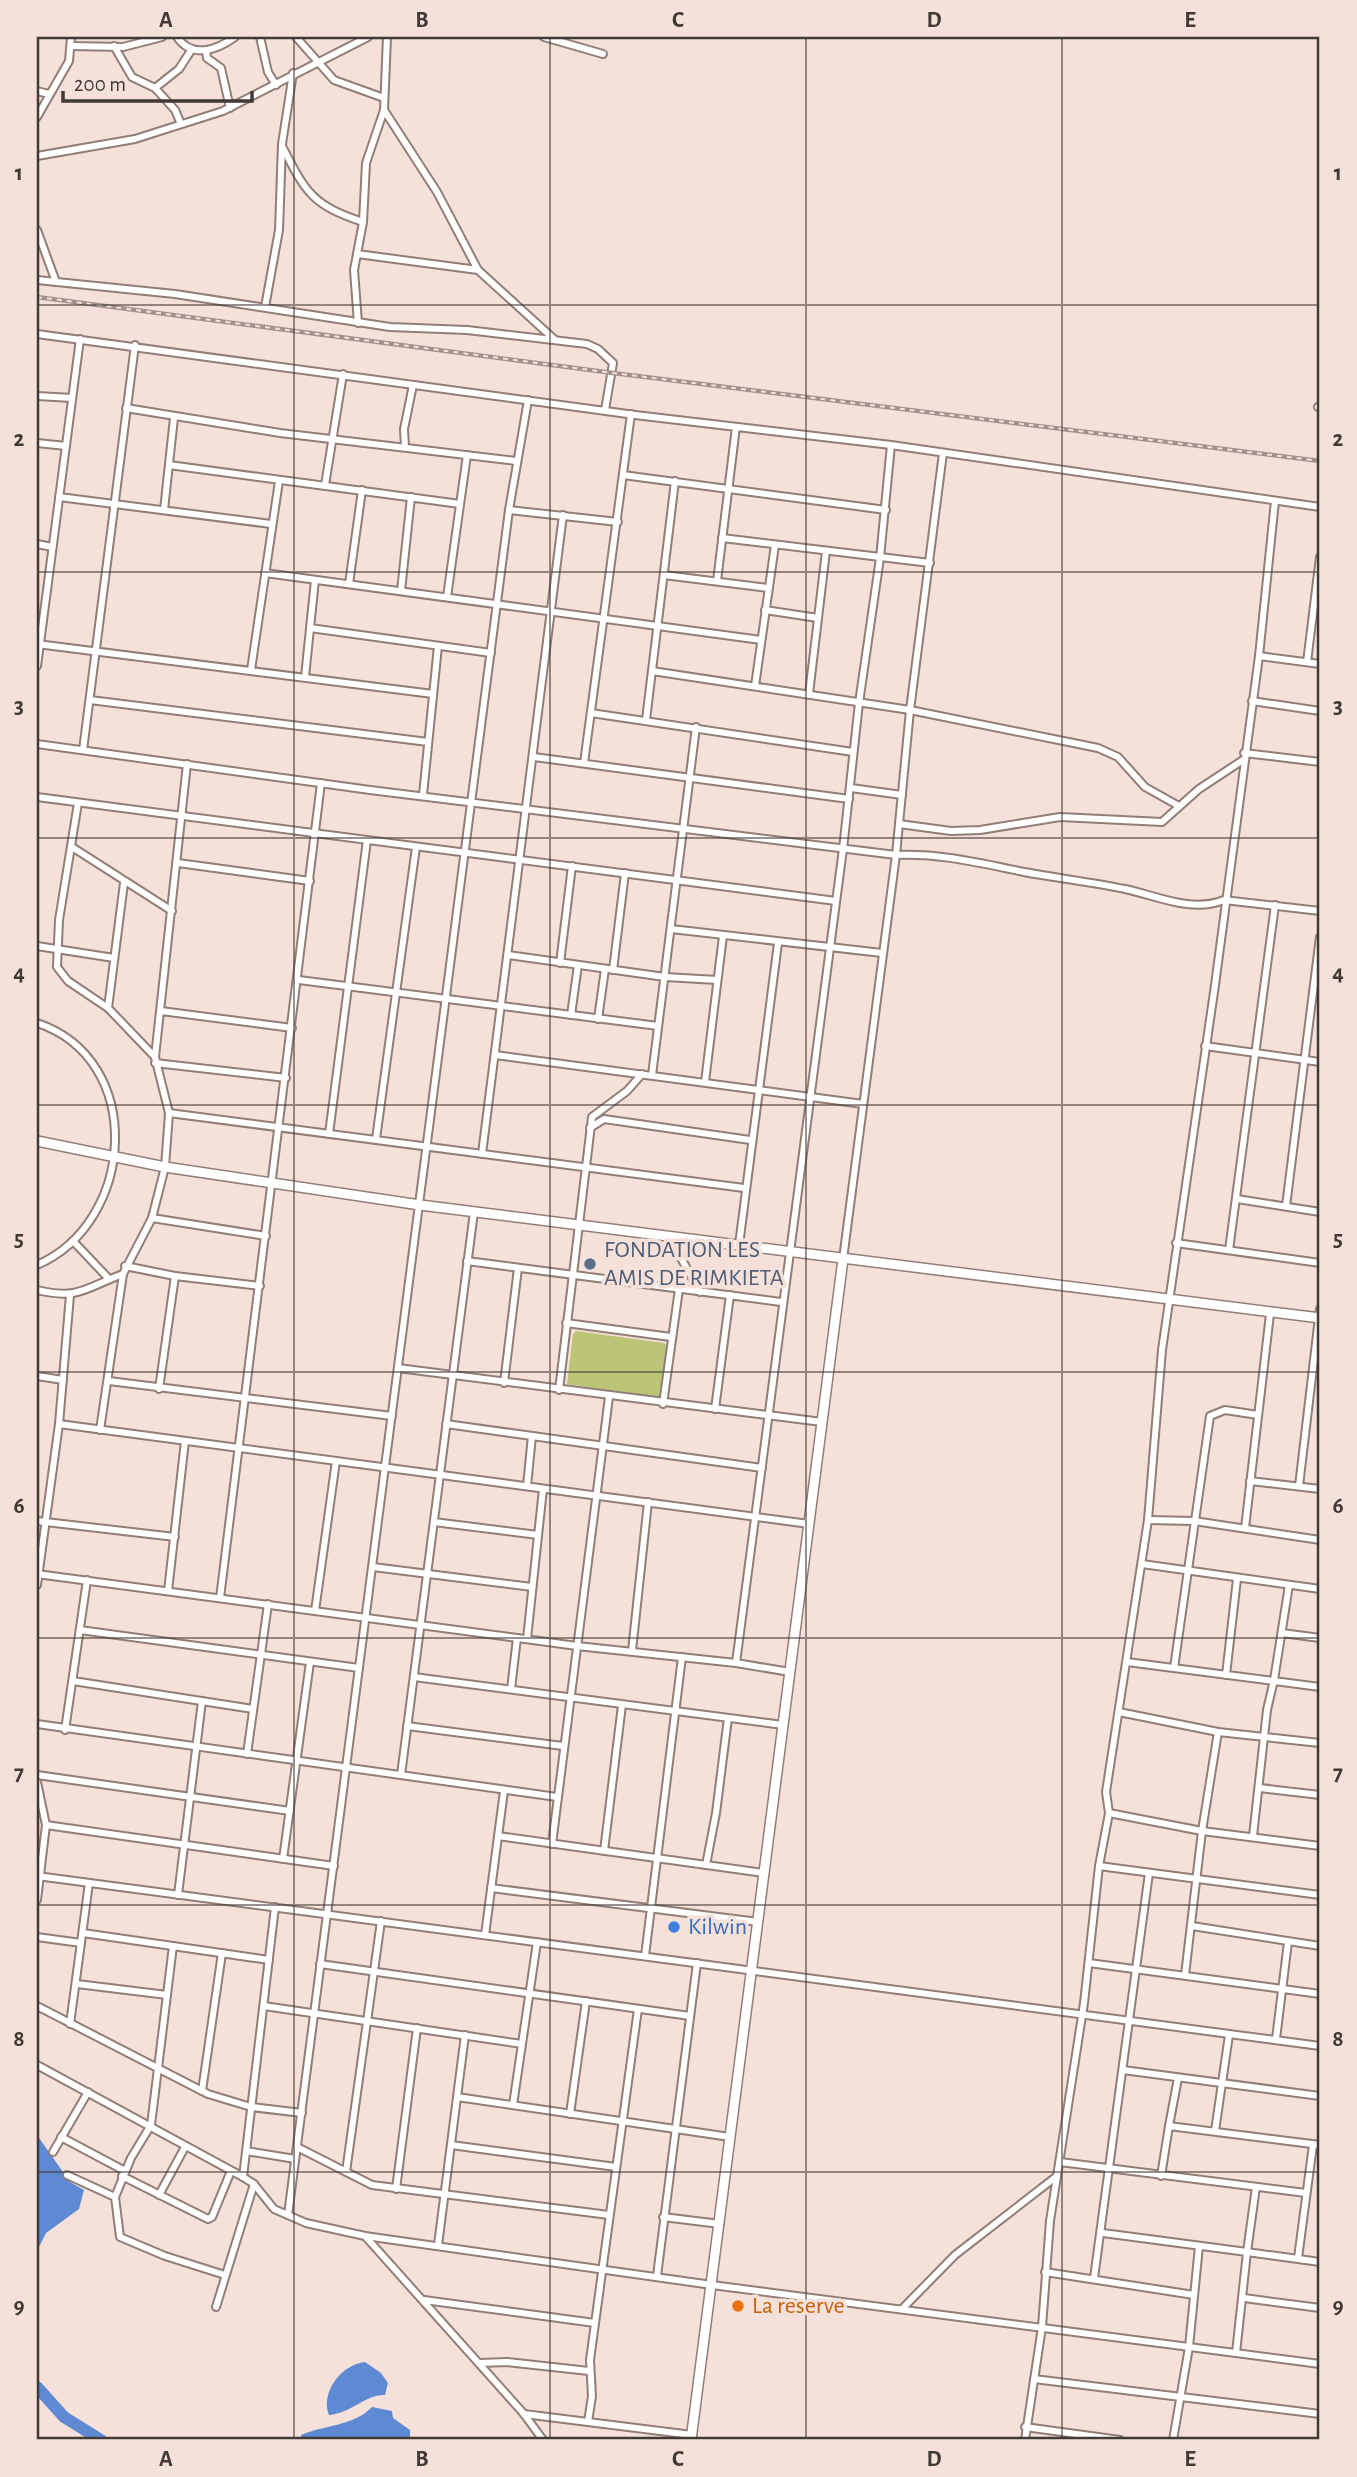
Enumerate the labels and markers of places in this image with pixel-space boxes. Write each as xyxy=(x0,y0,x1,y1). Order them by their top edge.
place label: FONDATION LES AMIS DE RIMKIETA xyxy=(604,1238,784,1290)
marker: FONDATION LES AMIS DE RIMKIETA xyxy=(582,1256,598,1272)
place label: Kilwin xyxy=(688,1915,747,1939)
marker: Kilwin xyxy=(666,1919,682,1935)
place label: La reserve xyxy=(752,2294,845,2318)
marker: La reserve xyxy=(730,2298,746,2314)

